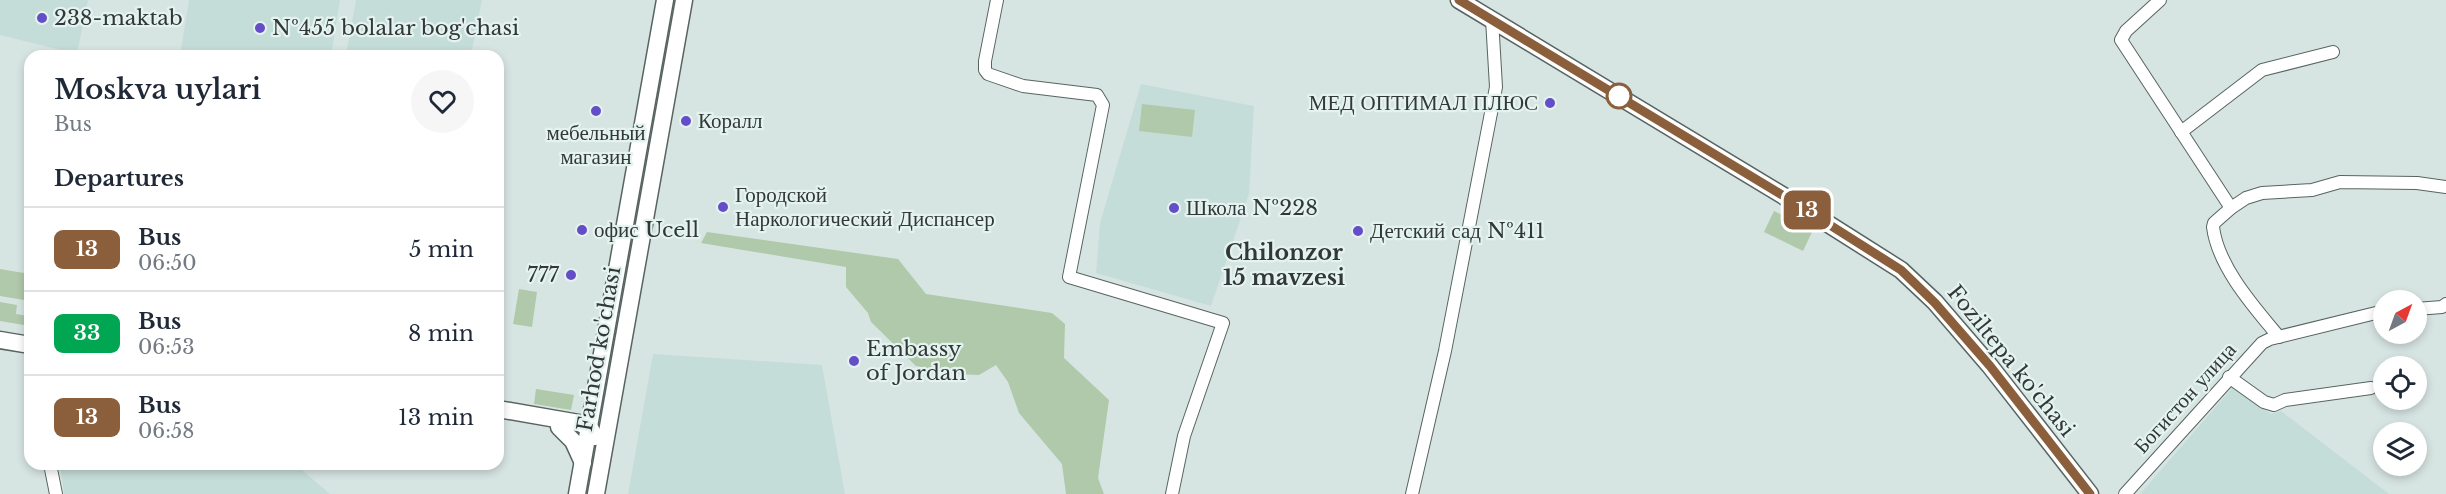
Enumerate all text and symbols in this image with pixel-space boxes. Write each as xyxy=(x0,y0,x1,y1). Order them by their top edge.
place label: 238-maktab xyxy=(54,5,183,31)
marker: 238-maktab xyxy=(35,11,49,25)
place label: №455 bolalar bog'chasi xyxy=(272,15,519,41)
marker: №455 bolalar bog'chasi xyxy=(253,21,267,35)
button: heart xyxy=(411,70,474,133)
text: Moskva uylari xyxy=(54,72,261,107)
unlabelled marker xyxy=(1606,83,1632,109)
place label: МЕД ОПТИМАЛ ПЛЮС xyxy=(1309,90,1538,116)
marker: МЕД ОПТИМАЛ ПЛЮС xyxy=(1543,96,1557,110)
marker: мебельный магазин xyxy=(589,104,603,118)
place label: Коралл xyxy=(698,108,762,134)
text: Bus xyxy=(54,112,92,136)
marker: Коралл xyxy=(679,114,693,128)
place label: мебельный магазин xyxy=(547,120,645,170)
text: Departures xyxy=(54,165,184,192)
place label: Городской Наркологический Диспансер xyxy=(735,182,995,232)
line badge: 13 xyxy=(1780,190,1834,230)
place label: Школа №228 xyxy=(1186,195,1318,221)
text: 13 xyxy=(1796,197,1818,223)
marker: Городской Наркологический Диспансер xyxy=(716,200,730,214)
marker: Школа №228 xyxy=(1167,201,1181,215)
place label: офис Ucell xyxy=(594,217,699,243)
place label: Детский сад №411 xyxy=(1370,218,1545,244)
marker: офис Ucell xyxy=(575,223,589,237)
text: Bus xyxy=(138,224,181,251)
marker: Детский сад №411 xyxy=(1351,224,1365,238)
text: 13 xyxy=(76,236,98,262)
text: 5 min xyxy=(409,236,474,263)
district label: Chilonzor 15 mavzesi xyxy=(1223,239,1345,291)
text: 06:50 xyxy=(138,251,196,275)
place label: 777 xyxy=(527,262,559,288)
street label: Farhod ko'chasi xyxy=(572,265,626,433)
marker: 777 xyxy=(564,268,578,282)
street label: Foziltepa ko'chasi xyxy=(1942,280,2080,442)
north arrow xyxy=(2373,290,2427,344)
map controls xyxy=(2373,290,2427,476)
text: Bus xyxy=(138,308,181,335)
text: 33 xyxy=(74,320,100,346)
text: 8 min xyxy=(408,320,474,347)
text: 06:53 xyxy=(138,335,195,359)
place label: Embassy of Jordan xyxy=(866,336,966,386)
street label: Богистон улица xyxy=(2128,337,2242,459)
marker: Embassy of Jordan xyxy=(847,354,861,368)
button: locate xyxy=(2373,356,2427,410)
text: Bus xyxy=(138,392,181,419)
text: 13 xyxy=(76,404,98,430)
text: 13 min xyxy=(398,404,474,431)
text: 06:58 xyxy=(138,419,194,443)
button: layers xyxy=(2373,422,2427,476)

